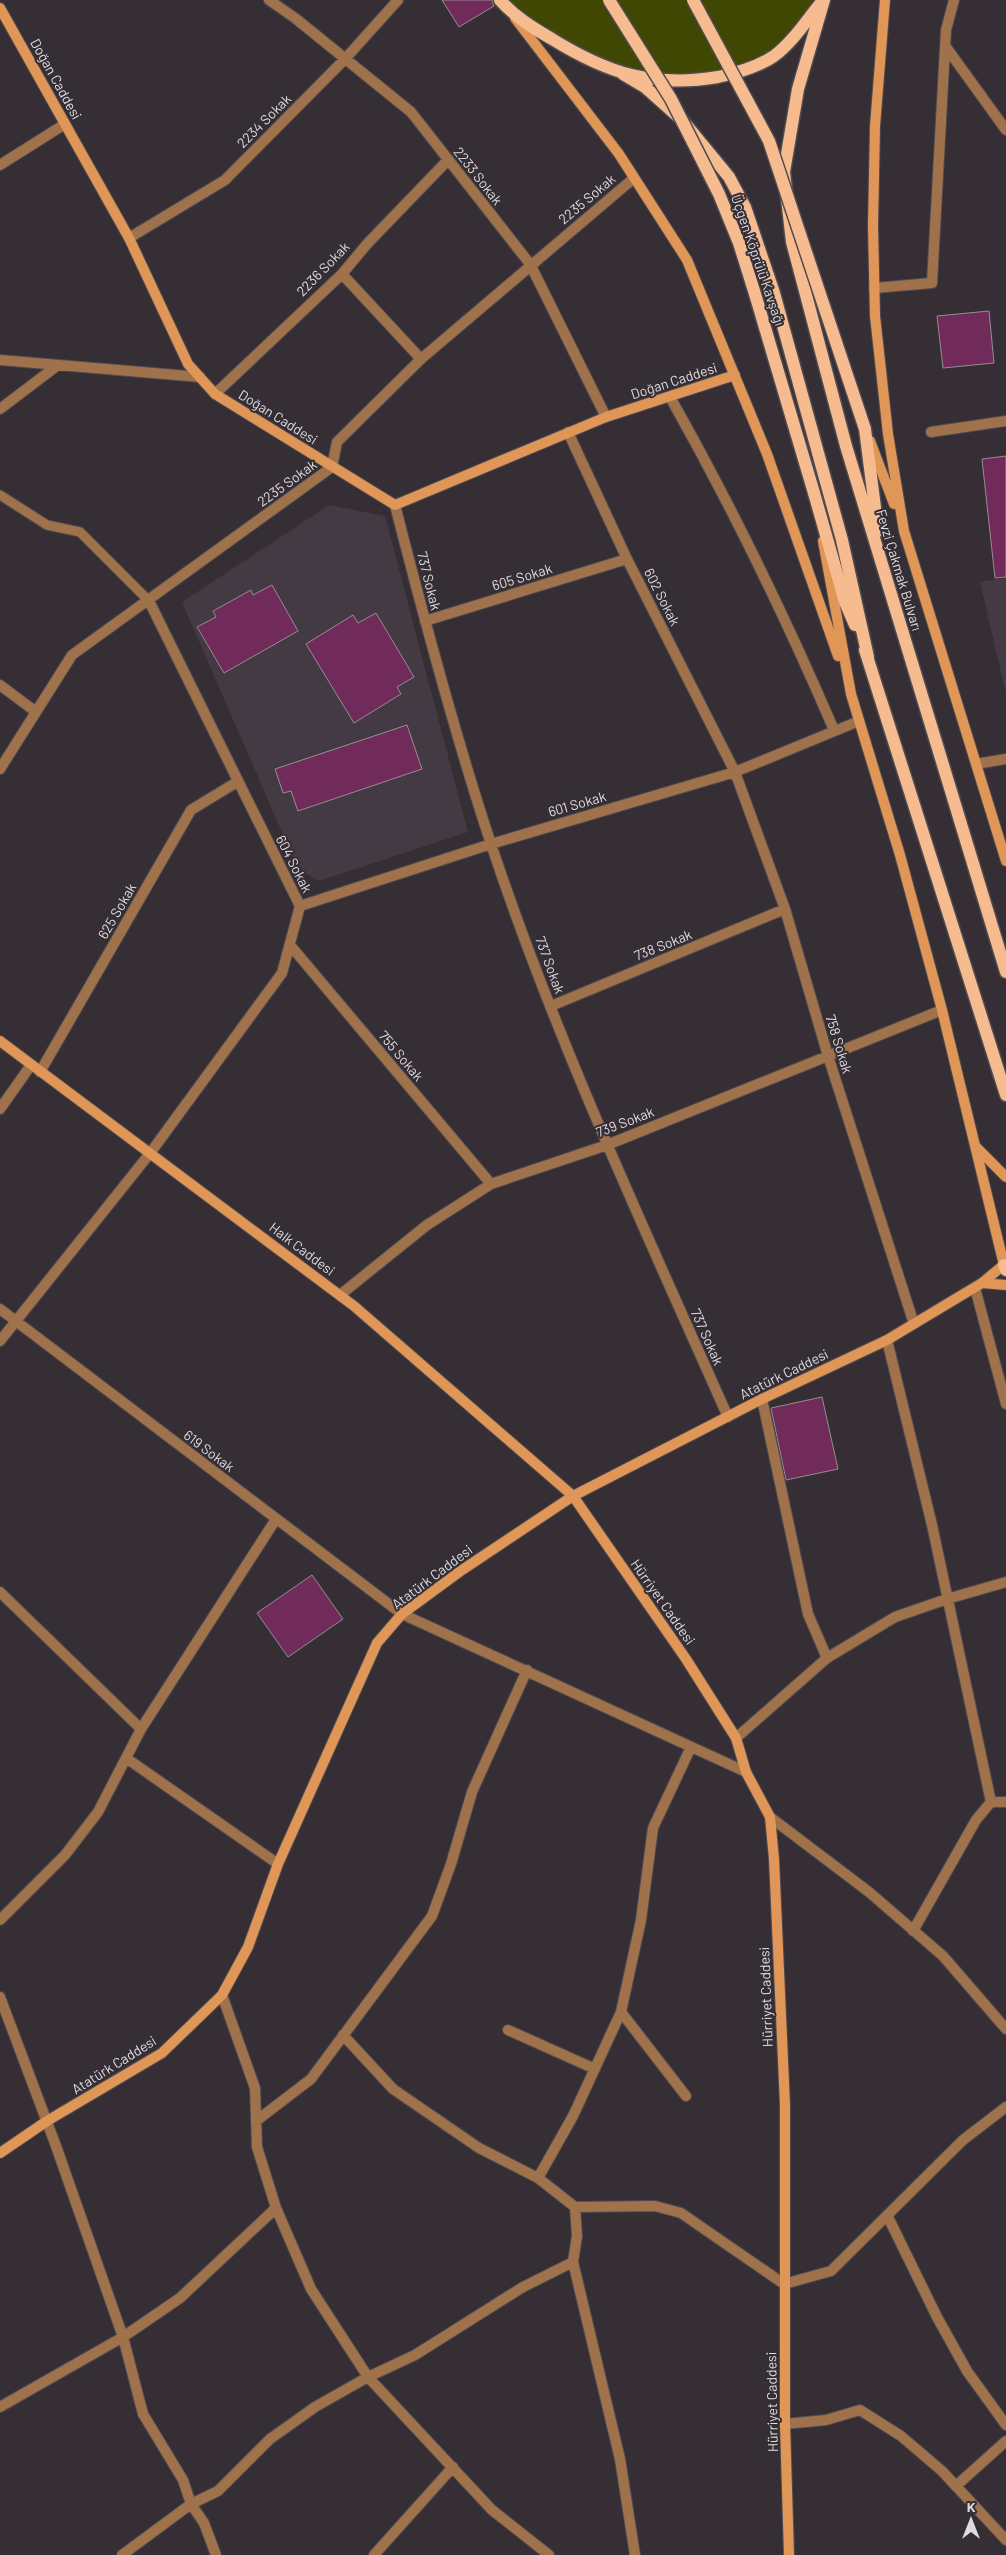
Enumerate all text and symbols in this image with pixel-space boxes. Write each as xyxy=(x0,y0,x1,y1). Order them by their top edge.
street label: Doğan Caddesi xyxy=(27,35,86,122)
street label: 2234 Sokak xyxy=(233,90,294,151)
street label: 2233 Sokak xyxy=(450,143,506,208)
street label: 2235 Sokak xyxy=(555,170,619,227)
street label: Üçgen Köprülü Kavşağı xyxy=(728,192,789,328)
street label: 2236 Sokak xyxy=(293,238,353,299)
street label: Doğan Caddesi xyxy=(629,359,719,402)
street label: Doğan Caddesi xyxy=(236,386,321,448)
street label: 2235 Sokak xyxy=(254,455,320,510)
street label: Fevzi Çakmak Bulvarı xyxy=(873,507,926,633)
street label: 737 Sokak xyxy=(414,550,445,612)
street label: 605 Sokak xyxy=(490,559,554,594)
street label: 602 Sokak xyxy=(641,565,684,628)
street label: 601 Sokak xyxy=(546,787,608,820)
street label: 604 Sokak xyxy=(273,832,316,895)
street label: 625 Sokak xyxy=(94,880,139,942)
street label: 738 Sokak xyxy=(631,925,694,964)
street label: 737 Sokak xyxy=(532,934,569,996)
street label: 758 Sokak xyxy=(822,1012,856,1075)
street label: 755 Sokak xyxy=(375,1027,427,1084)
street label: 739 Sokak xyxy=(593,1103,656,1140)
street label: Halk Caddesi xyxy=(266,1218,339,1279)
street label: 737 Sokak xyxy=(687,1306,727,1368)
street label: Atatürk Caddesi xyxy=(737,1345,831,1402)
street label: 619 Sokak xyxy=(181,1426,238,1475)
street label: Atatürk Caddesi xyxy=(388,1541,475,1612)
street label: Hürriyet Caddesi xyxy=(628,1556,699,1648)
street label: Hürriyet Caddesi xyxy=(755,1947,776,2047)
street label: Atatürk Caddesi xyxy=(68,2032,159,2097)
street label: Hürriyet Caddesi xyxy=(762,2352,781,2452)
north arrow xyxy=(946,2495,996,2545)
text: K xyxy=(967,2498,976,2515)

